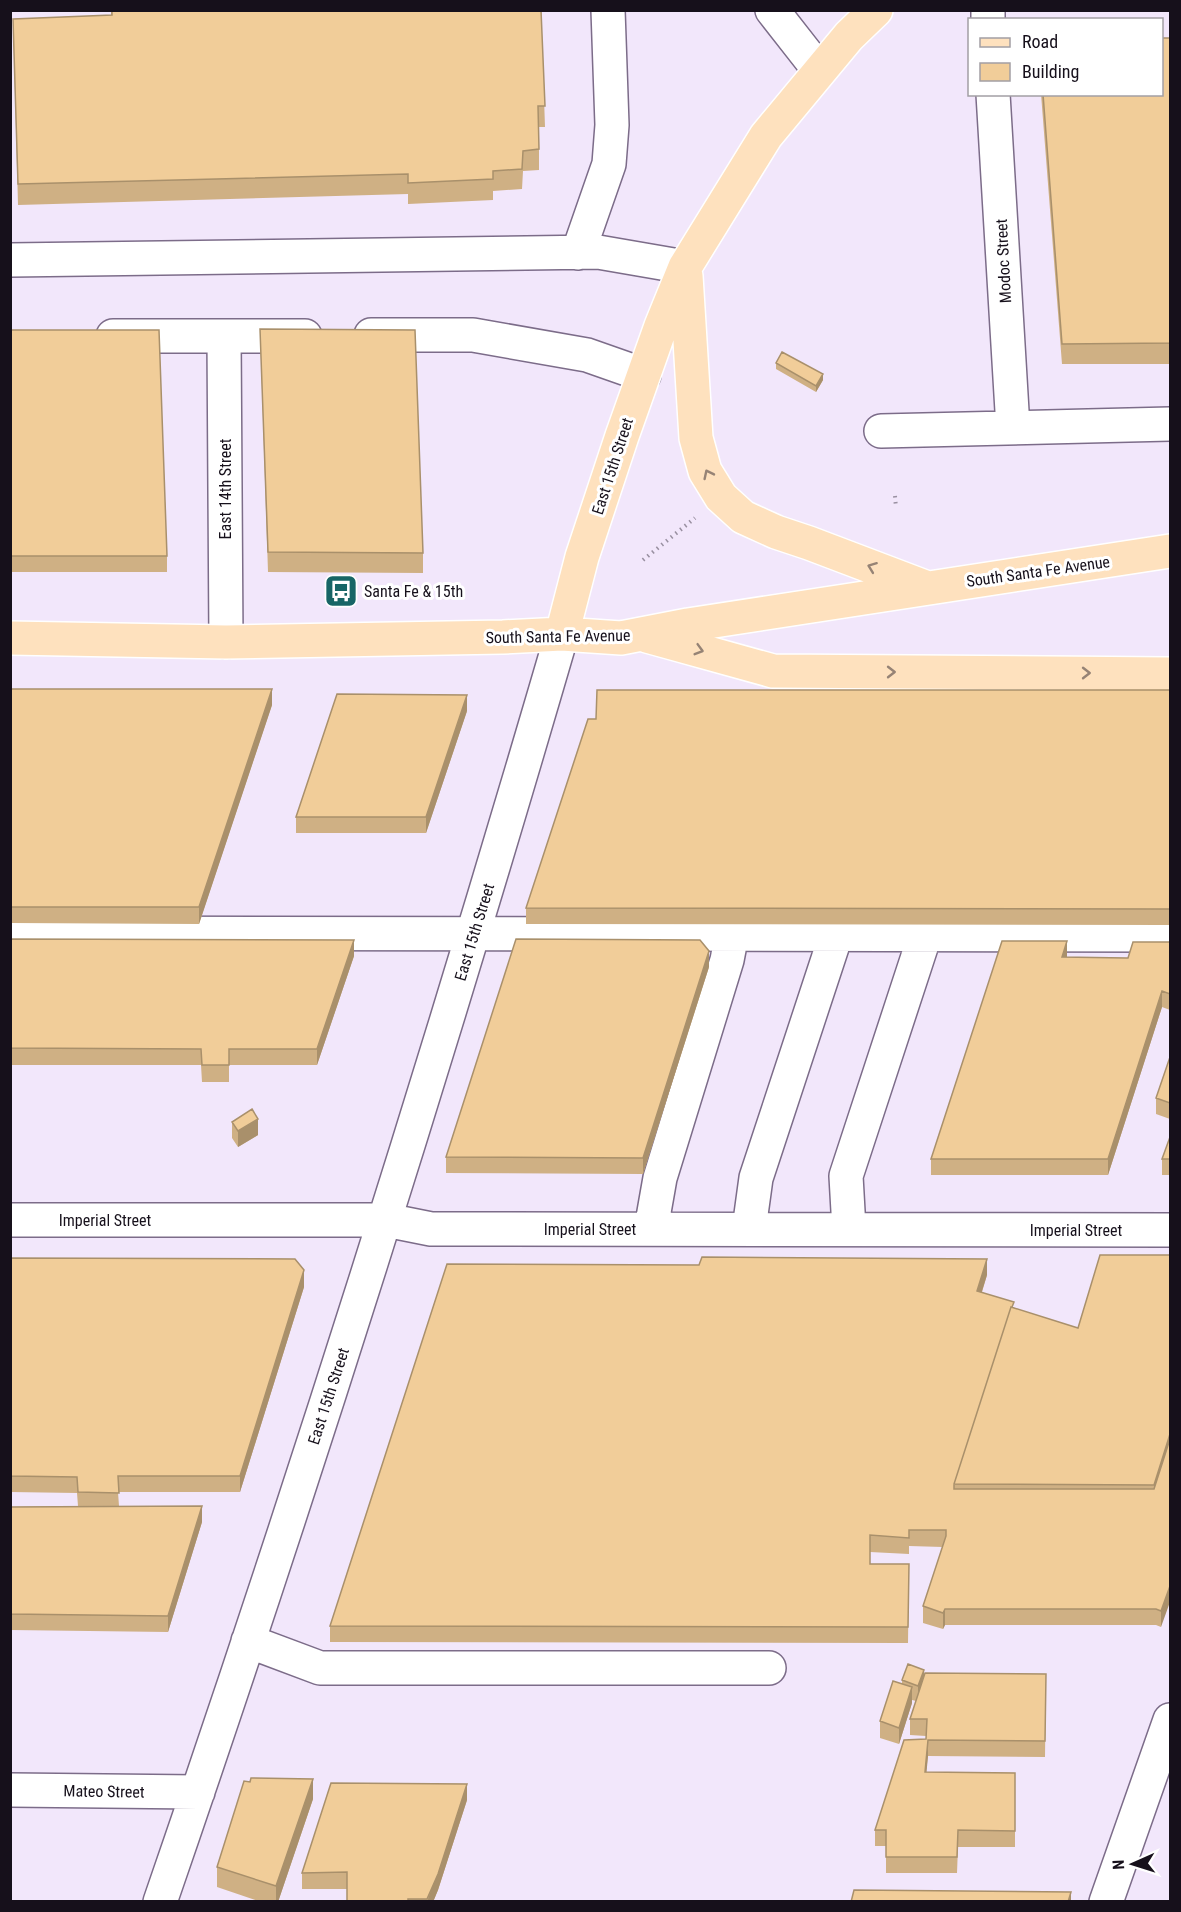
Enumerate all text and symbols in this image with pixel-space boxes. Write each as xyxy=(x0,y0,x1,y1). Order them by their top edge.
legend xyxy=(968,18,1163,96)
text: Road xyxy=(1022,31,1058,52)
text: Building xyxy=(1022,61,1079,82)
street label: Modoc Street xyxy=(992,218,1015,304)
street label: East 15th Street xyxy=(588,415,637,517)
street label: East 14th Street xyxy=(216,438,235,539)
one-way arrow xyxy=(703,470,715,481)
street label: South Santa Fe Avenue xyxy=(965,552,1111,591)
one-way arrow xyxy=(868,561,878,574)
bus stop icon: Santa Fe & 15th xyxy=(323,573,359,609)
place label: Santa Fe & 15th xyxy=(364,582,463,601)
street label: South Santa Fe Avenue xyxy=(485,626,631,647)
one-way arrow xyxy=(693,643,703,656)
one-way arrow xyxy=(886,666,895,678)
one-way arrow xyxy=(1081,667,1090,679)
street label: East 15th Street xyxy=(451,881,498,983)
street label: Imperial Street xyxy=(59,1211,152,1230)
street label: Imperial Street xyxy=(544,1220,637,1239)
street label: Imperial Street xyxy=(1030,1221,1123,1240)
street label: East 15th Street xyxy=(304,1345,353,1447)
street label: Mateo Street xyxy=(63,1781,145,1802)
north arrow xyxy=(1103,1834,1163,1894)
text: N xyxy=(1109,1859,1128,1870)

